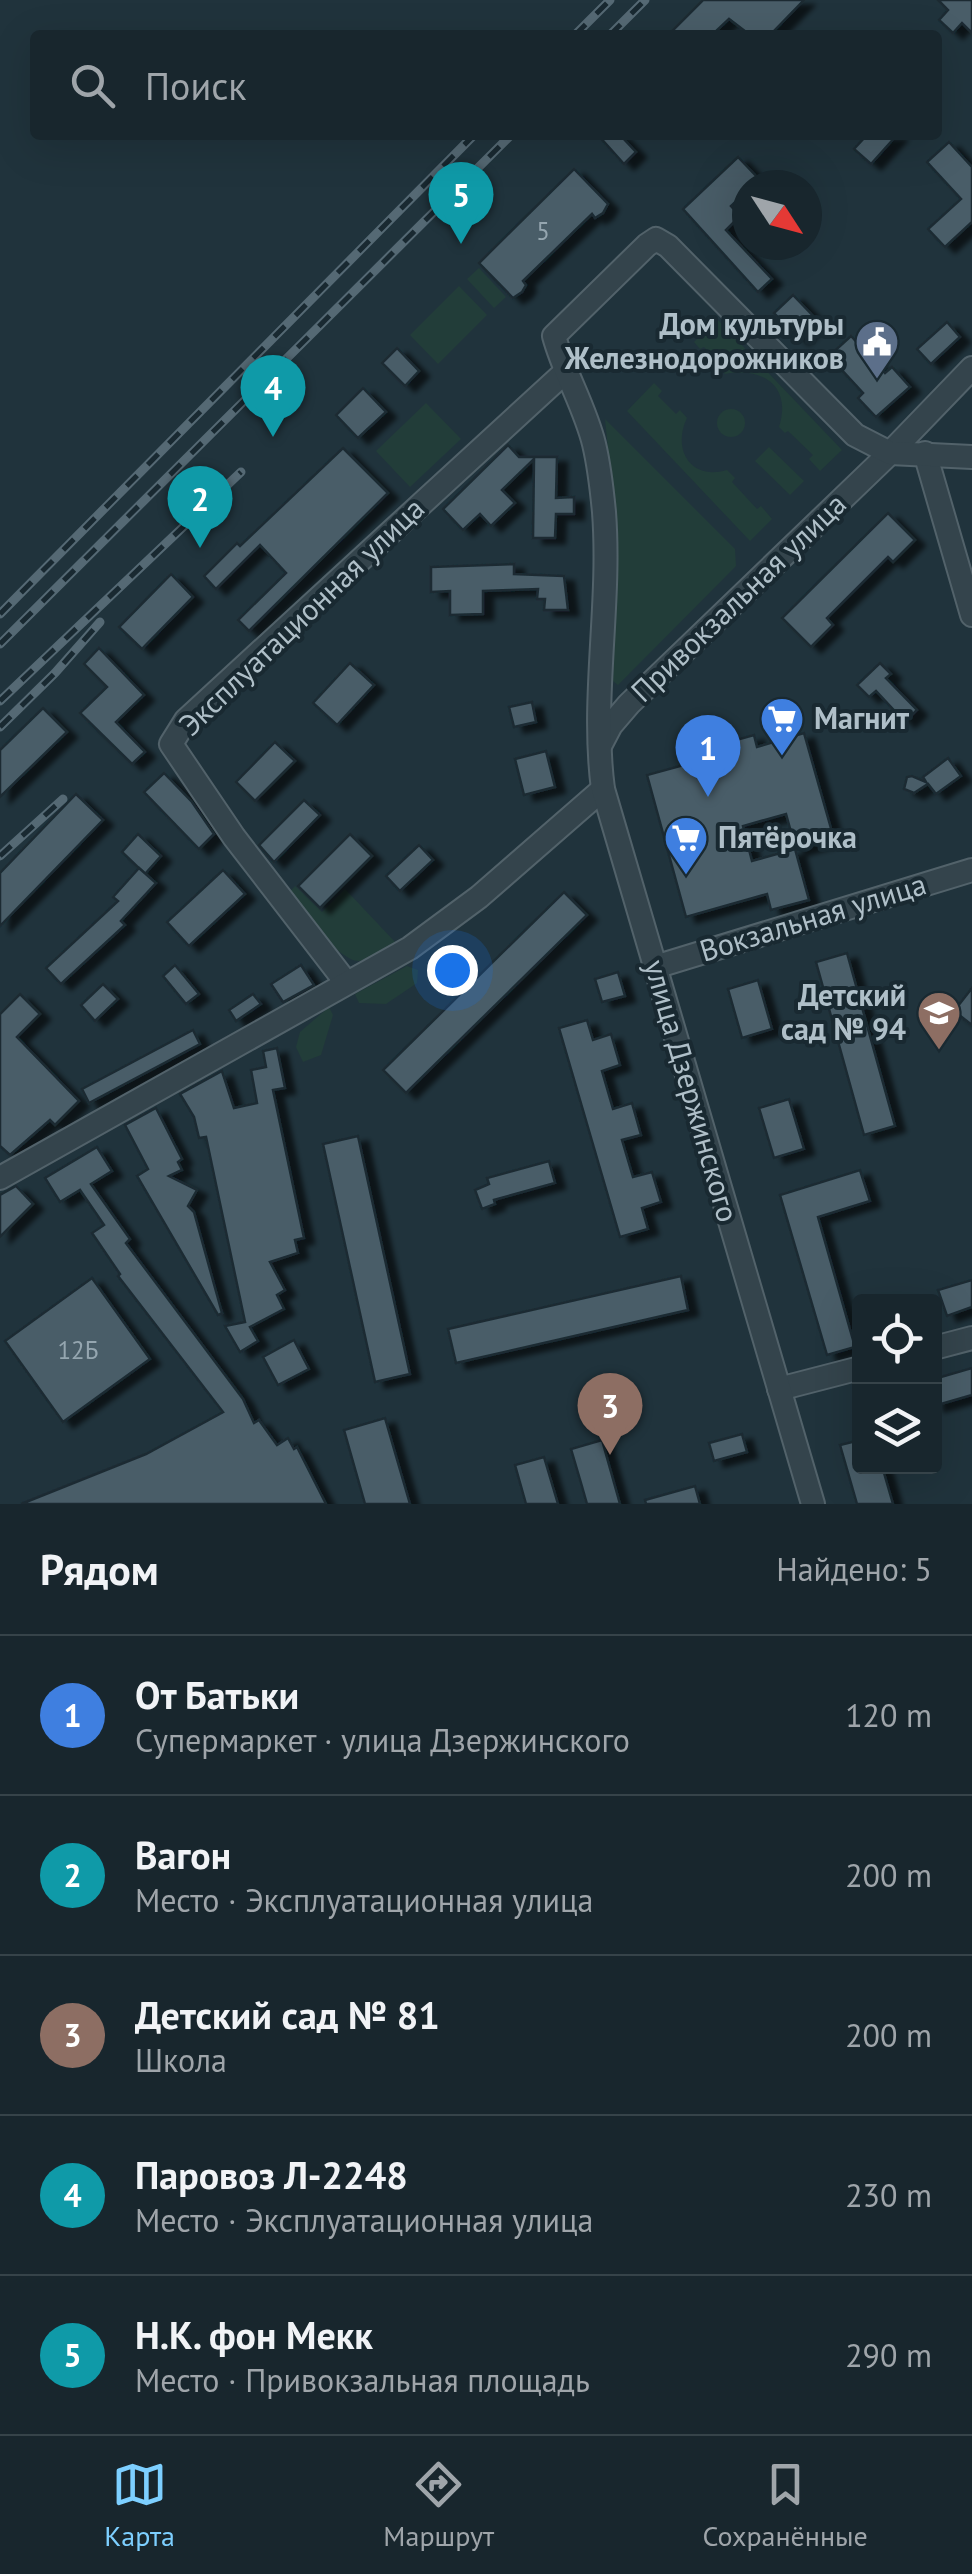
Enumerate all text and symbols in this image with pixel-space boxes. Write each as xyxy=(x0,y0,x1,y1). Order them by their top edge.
search box xyxy=(30,30,942,140)
icon: search xyxy=(65,58,120,113)
text: Поиск xyxy=(145,61,246,110)
pin: 5 xyxy=(428,162,494,244)
north arrow xyxy=(732,170,822,260)
house number: 5 xyxy=(536,215,550,247)
place label: Дом культуры Железнодорожников xyxy=(564,304,844,377)
public building icon: Дом культуры Железнодорожников xyxy=(854,319,900,380)
pin: 4 xyxy=(240,354,306,437)
pin: 2 xyxy=(168,466,232,548)
street label: Привокзальная улица xyxy=(622,484,854,710)
street label: Эксплуатационная улица xyxy=(170,489,432,743)
supermarket icon: Магнит xyxy=(759,696,805,757)
place label: Магнит xyxy=(814,698,910,737)
pin: 1 xyxy=(676,714,740,797)
supermarket icon: Пятёрочка xyxy=(663,815,709,876)
place label: Пятёрочка xyxy=(718,817,857,856)
street label: Вокзальная улица xyxy=(695,864,931,970)
your location xyxy=(427,945,478,996)
street label: улица Дзержинского xyxy=(636,955,749,1226)
place label: Детский сад № 94 xyxy=(781,975,906,1048)
school or university icon: Детский сад № 94 xyxy=(916,990,962,1051)
map controls xyxy=(852,1294,942,1474)
button: locate xyxy=(852,1294,942,1384)
house number: 12Б xyxy=(57,1334,99,1366)
pin: 3 xyxy=(578,1372,642,1455)
button: layers xyxy=(852,1384,942,1474)
text: Рядом xyxy=(40,1542,159,1597)
text: Найдено: 5 xyxy=(776,1548,932,1590)
text: От Батьки xyxy=(135,1670,299,1719)
text: 1 xyxy=(63,1694,82,1736)
text: 120 m xyxy=(845,1694,932,1736)
text: Супермаркет · улица Дзержинского xyxy=(135,1719,630,1761)
text: Вагон xyxy=(135,1830,231,1879)
text: 2 xyxy=(63,1854,82,1896)
text: 200 m xyxy=(845,1854,932,1896)
text: Место · Эксплуатационная улица xyxy=(135,1879,593,1921)
text: Детский сад № 81 xyxy=(135,1990,440,2039)
text: 3 xyxy=(63,2014,82,2056)
text: 200 m xyxy=(845,2014,932,2056)
text: Школа xyxy=(135,2039,227,2081)
text: Паровоз Л-2248 xyxy=(135,2150,408,2199)
text: 4 xyxy=(63,2174,82,2216)
text: 230 m xyxy=(845,2174,932,2216)
text: Место · Эксплуатационная улица xyxy=(135,2199,593,2241)
text: Н.К. фон Мекк xyxy=(135,2310,373,2359)
text: 5 xyxy=(63,2334,82,2376)
text: 290 m xyxy=(845,2334,932,2376)
text: Место · Привокзальная площадь xyxy=(135,2359,590,2401)
tab: Карта xyxy=(104,2457,175,2554)
tab: Маршрут xyxy=(383,2457,494,2554)
tab: Сохранённые xyxy=(703,2457,868,2554)

